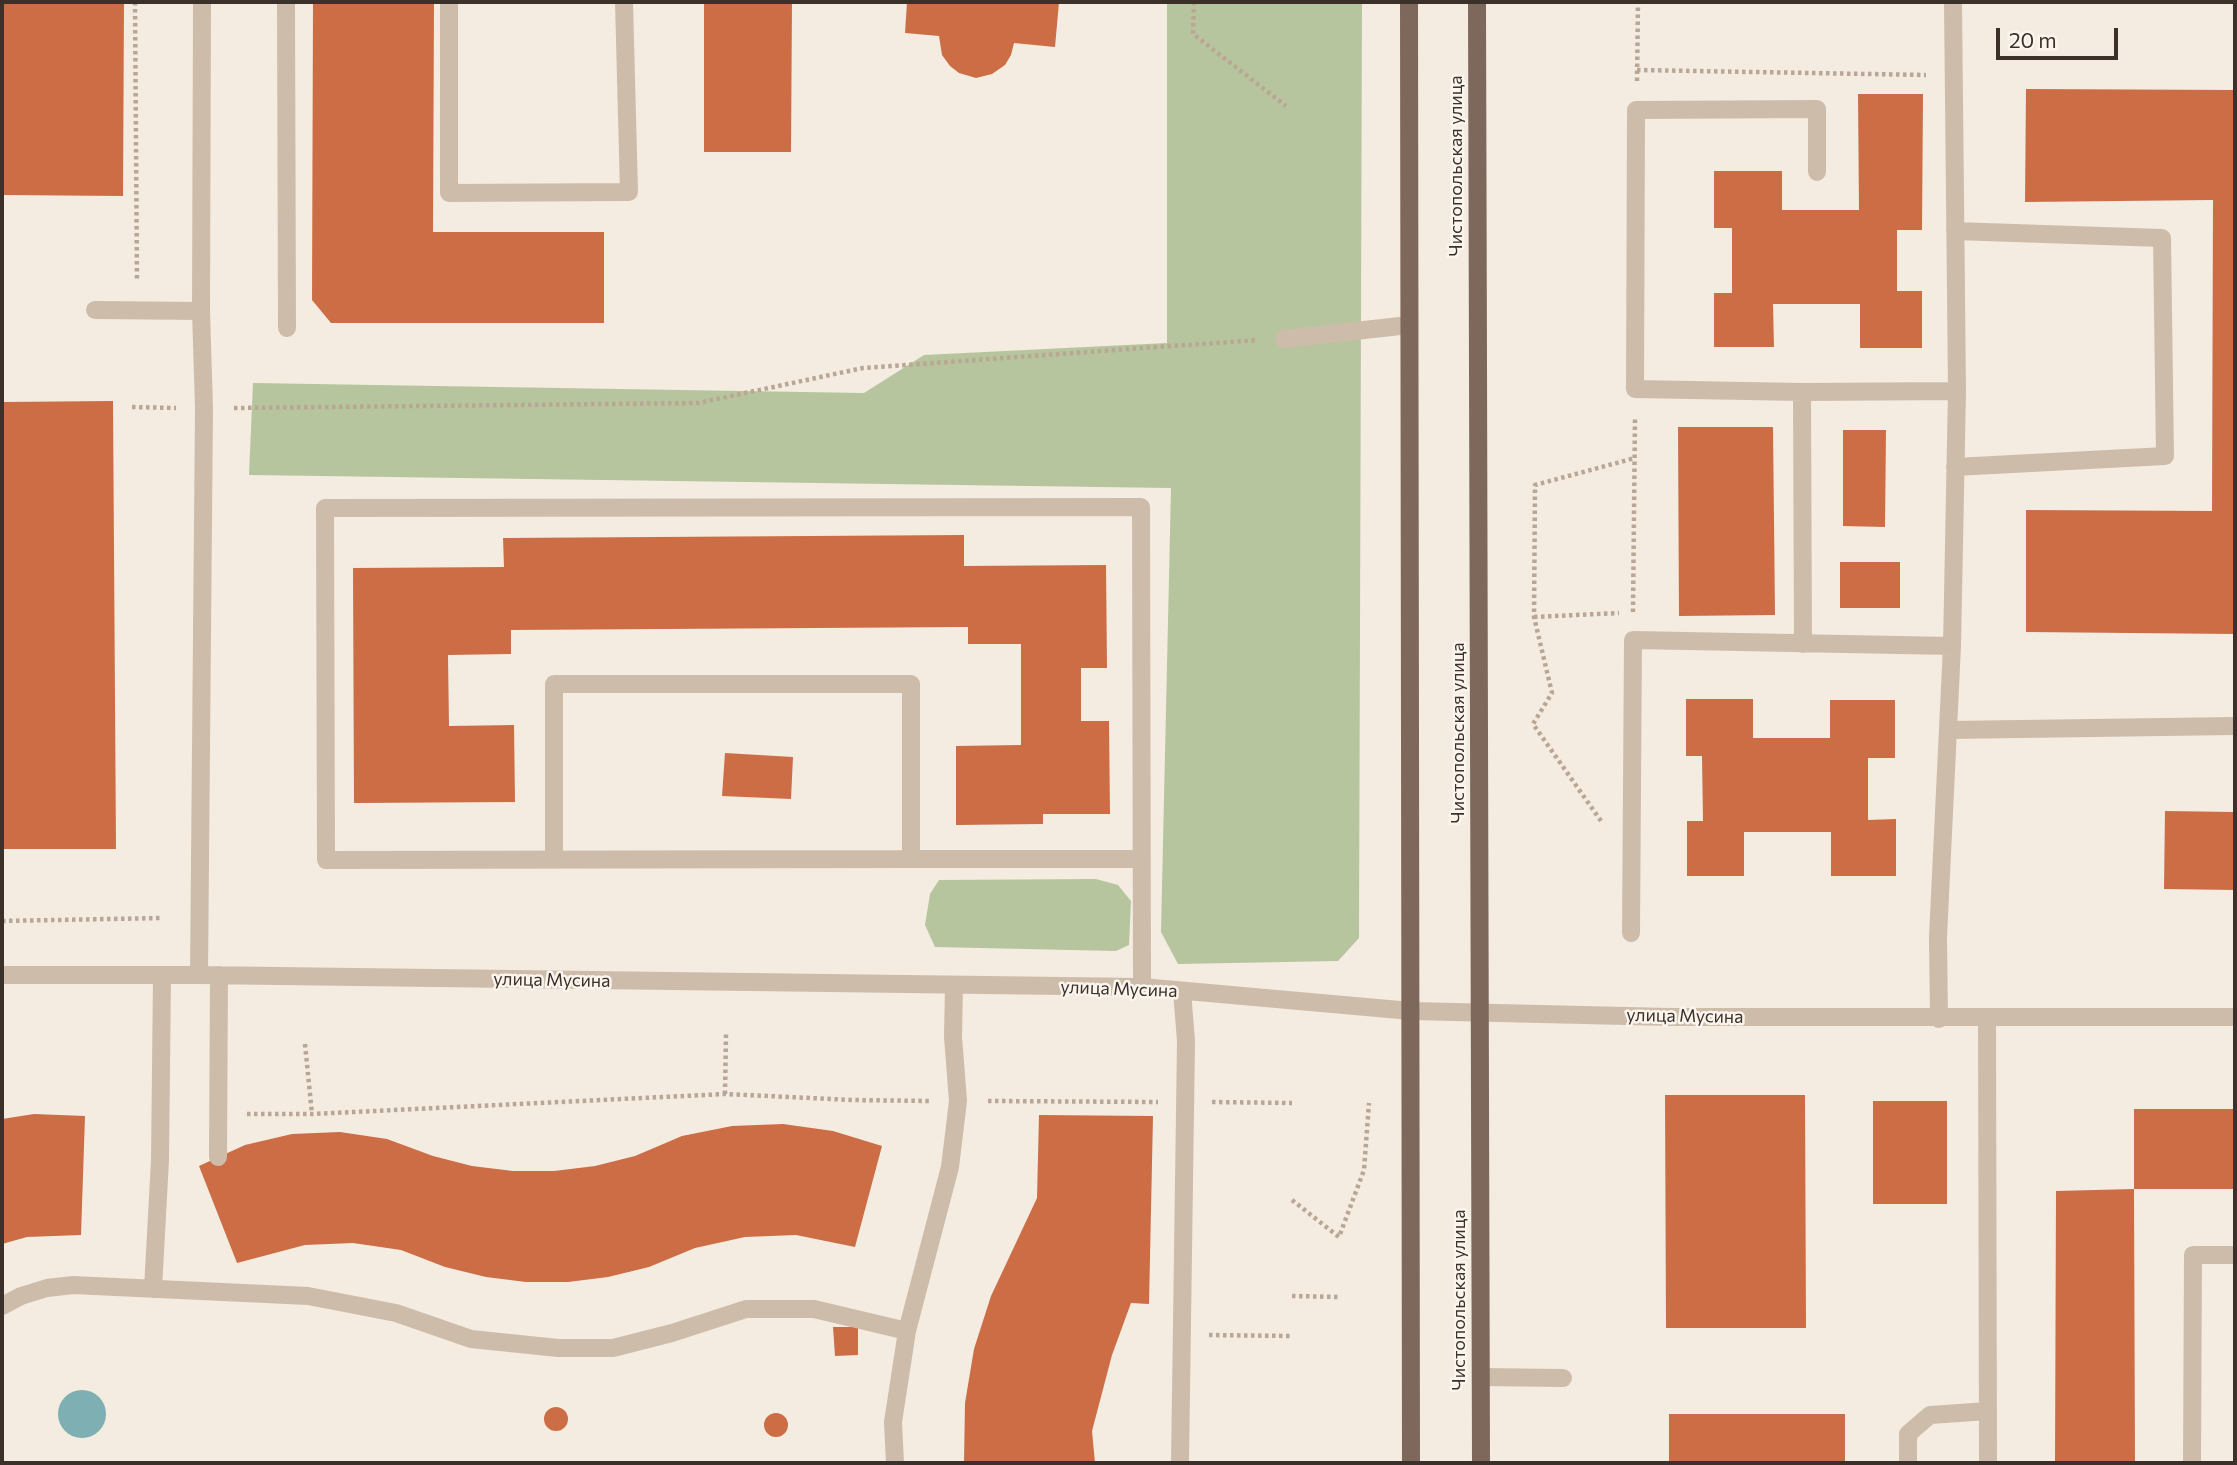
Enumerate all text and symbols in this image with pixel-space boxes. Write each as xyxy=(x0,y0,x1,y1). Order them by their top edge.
scale bar xyxy=(1999,14,2122,58)
text: 20 m xyxy=(2009,27,2057,52)
street label: Чистопольская улица xyxy=(1445,76,1467,256)
street label: Чистопольская улица xyxy=(1447,643,1469,823)
street label: улица Мусина xyxy=(493,968,611,992)
street label: улица Мусина xyxy=(1060,976,1178,1002)
street label: улица Мусина xyxy=(1626,1004,1744,1028)
street label: Чистопольская улица xyxy=(1448,1210,1470,1390)

